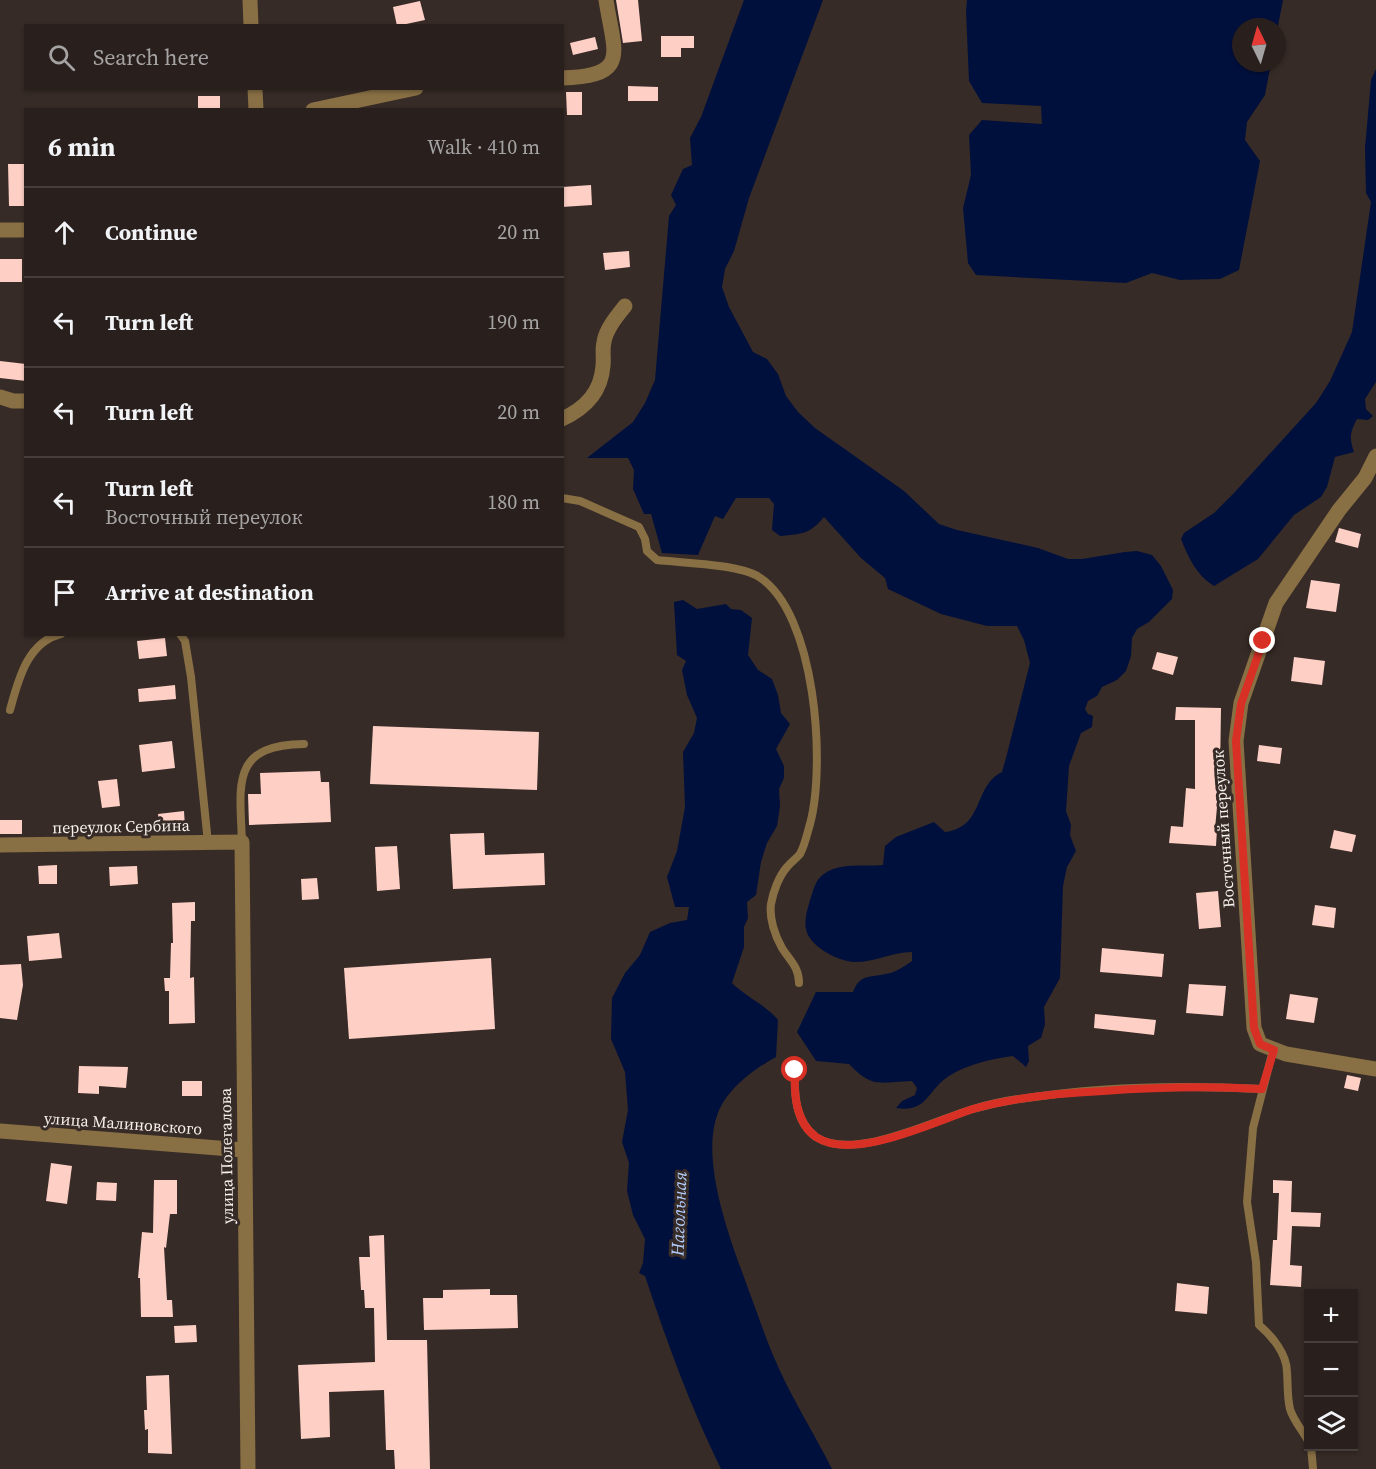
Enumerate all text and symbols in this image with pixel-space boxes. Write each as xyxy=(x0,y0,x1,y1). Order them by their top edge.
north arrow xyxy=(1232,18,1286,72)
search box xyxy=(24,24,564,90)
icon: search xyxy=(45,41,78,74)
text: Search here xyxy=(93,42,209,72)
text: 6 min xyxy=(48,129,115,165)
text: Walk · 410 m xyxy=(427,133,540,161)
icon: ahead xyxy=(48,216,81,249)
text: Continue xyxy=(105,217,198,247)
text: 20 m xyxy=(497,218,540,246)
icon: left xyxy=(48,306,81,339)
text: Turn left xyxy=(105,307,193,337)
text: 190 m xyxy=(487,308,540,336)
icon: left xyxy=(48,396,81,429)
text: Turn left xyxy=(105,397,193,427)
text: 20 m xyxy=(497,398,540,426)
text: Turn left xyxy=(105,473,193,503)
icon: left xyxy=(48,486,81,519)
text: 180 m xyxy=(487,488,540,516)
text: Восточный переулок xyxy=(105,503,303,531)
icon: arrive xyxy=(48,576,81,609)
text: Arrive at destination xyxy=(105,577,314,607)
route end xyxy=(1249,627,1275,653)
street label: Восточный переулок xyxy=(1207,749,1239,909)
street label: переулок Сербина xyxy=(52,814,191,838)
route start xyxy=(781,1056,807,1082)
street label: улица Полегалова xyxy=(214,1087,238,1224)
street label: улица Малиновского xyxy=(43,1106,203,1140)
water label: Нагольная xyxy=(664,1171,692,1258)
map controls xyxy=(1304,1289,1358,1451)
button: + xyxy=(1304,1289,1358,1343)
button: − xyxy=(1304,1343,1358,1397)
button: layers xyxy=(1304,1397,1358,1451)

